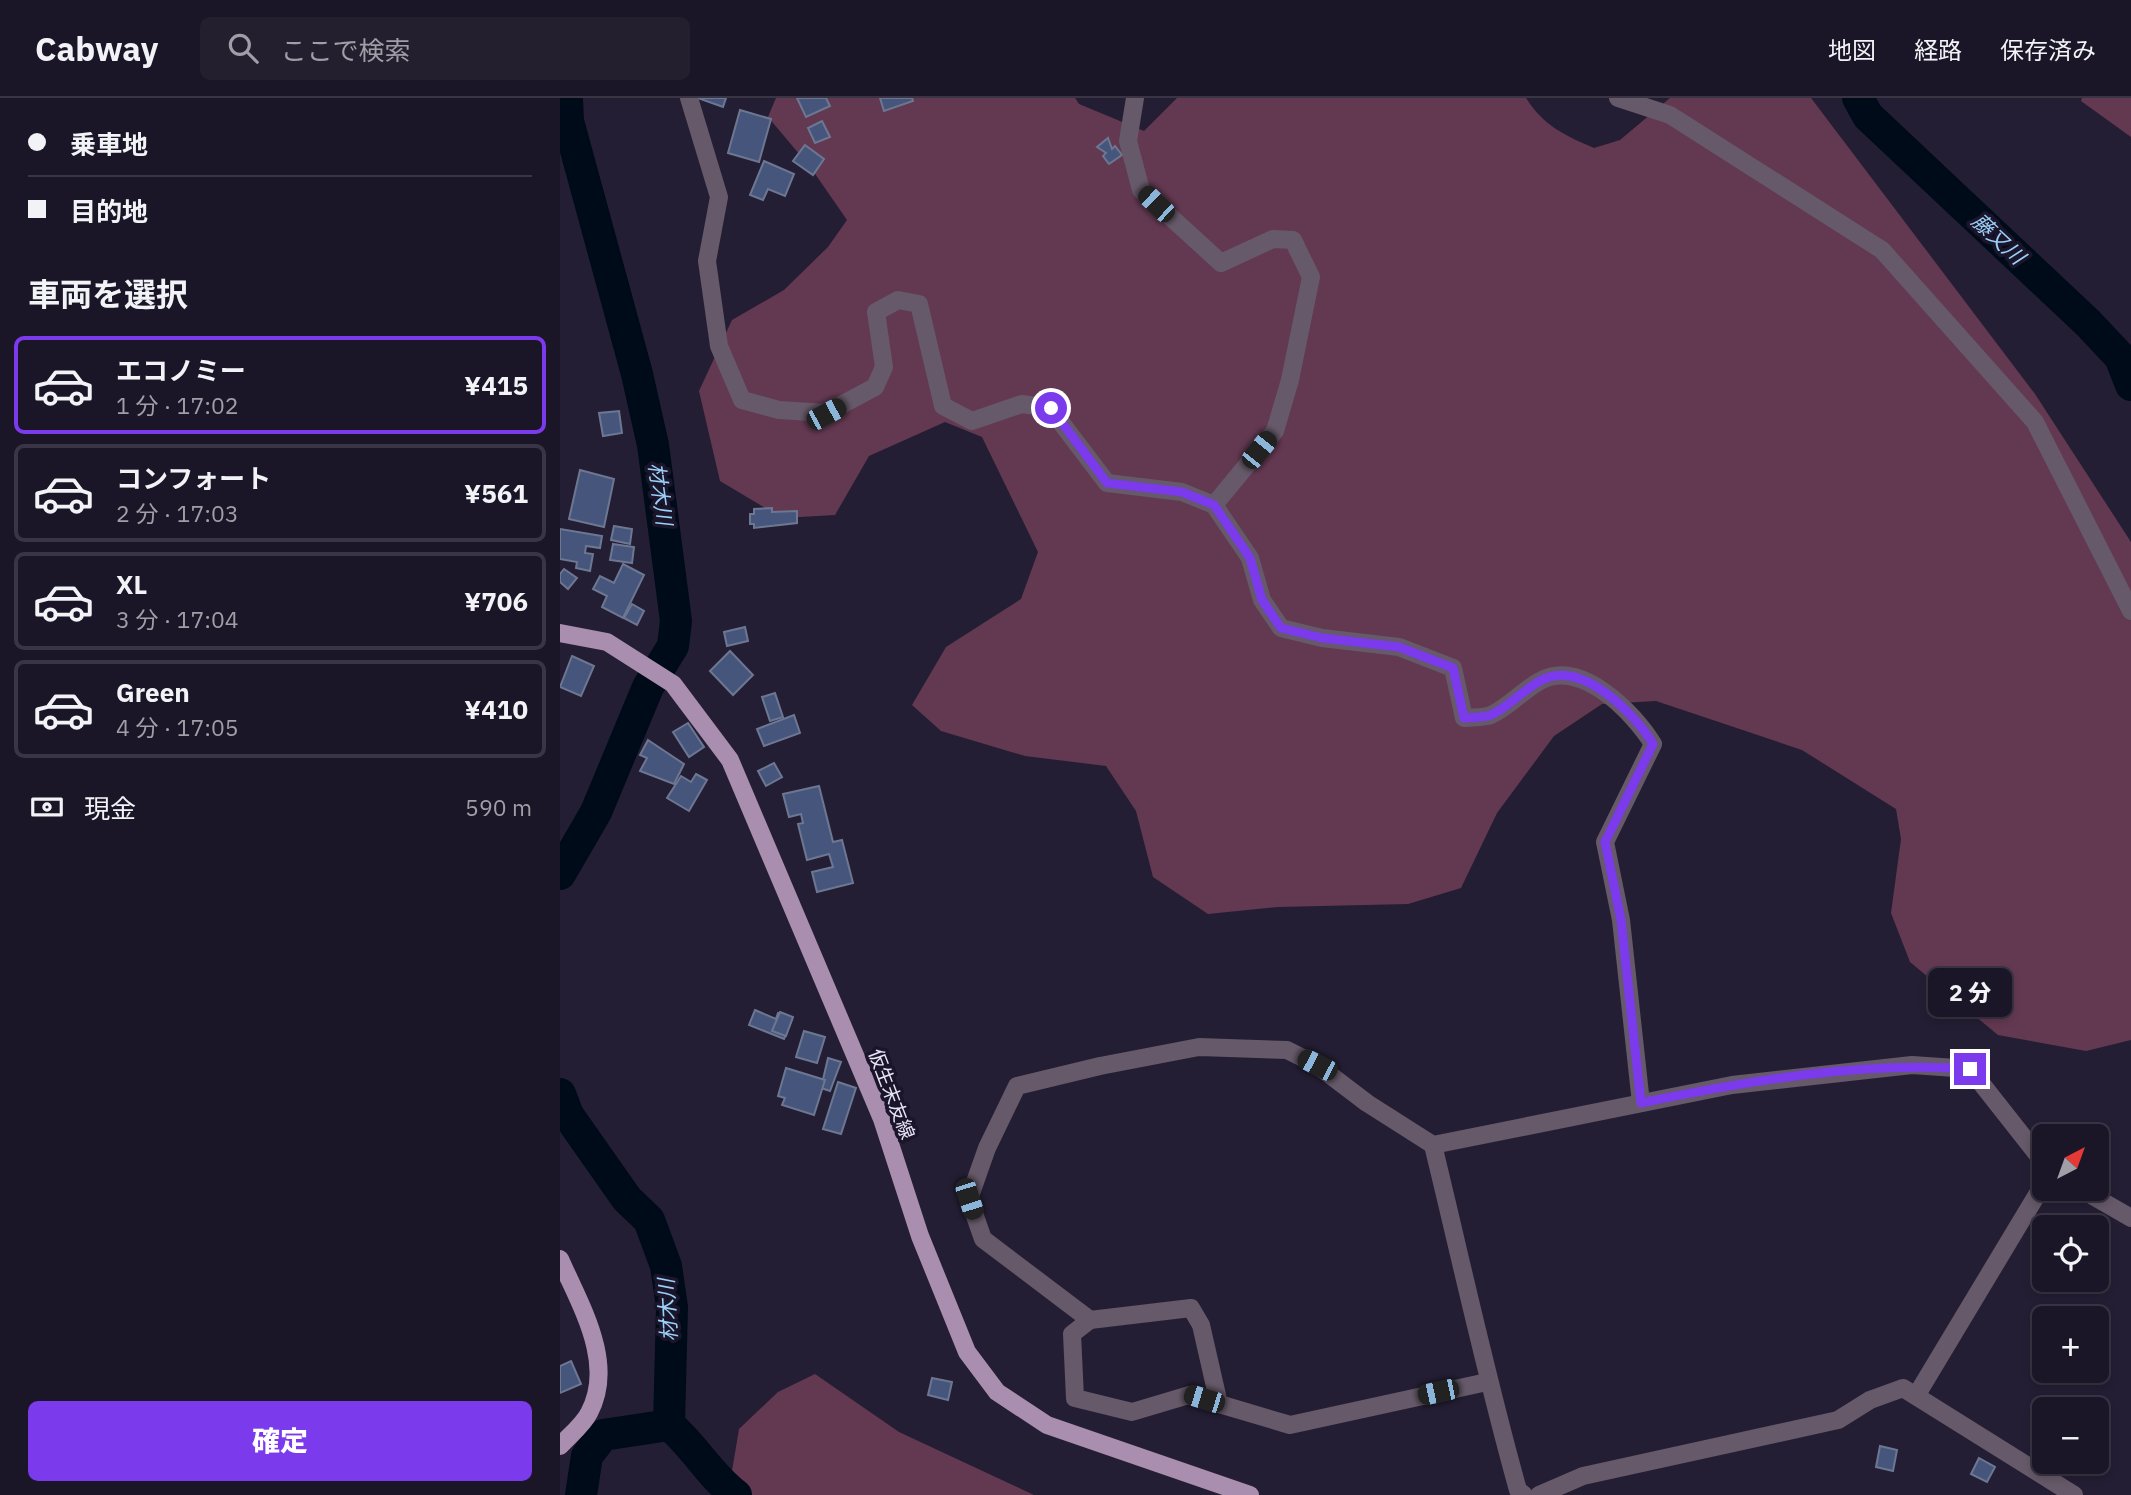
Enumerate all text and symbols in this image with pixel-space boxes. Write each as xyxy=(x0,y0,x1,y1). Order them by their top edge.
search box xyxy=(200,17,690,80)
text: Cabway xyxy=(35,27,158,70)
icon: search xyxy=(224,29,262,67)
text: ここで検索 xyxy=(280,33,410,67)
text: 地図 xyxy=(1828,34,1876,66)
text: 経路 xyxy=(1914,34,1962,66)
text: 保存済み xyxy=(2000,34,2096,66)
text: 乗車地 xyxy=(70,127,148,161)
car xyxy=(1134,182,1179,226)
text: 目的地 xyxy=(70,194,148,228)
water label: 藤又川 xyxy=(1966,207,2033,271)
text: 車両を選択 xyxy=(28,273,188,315)
text: エコノミー xyxy=(116,353,246,387)
icon: car xyxy=(32,354,95,417)
text: ¥415 xyxy=(464,368,528,402)
text: 1 分 · 17:02 xyxy=(116,390,239,420)
route start xyxy=(1035,392,1067,424)
car xyxy=(803,395,850,433)
car xyxy=(1238,427,1281,473)
text: コンフォート xyxy=(116,461,271,495)
water label: 材木川 xyxy=(643,461,680,529)
icon: car xyxy=(32,462,95,525)
text: ¥561 xyxy=(464,476,528,510)
text: 2 分 · 17:03 xyxy=(116,498,239,528)
text: XL xyxy=(116,567,147,601)
icon: car xyxy=(32,570,95,633)
text: ¥706 xyxy=(464,584,528,618)
text: 3 分 · 17:04 xyxy=(116,604,239,634)
text: Green xyxy=(116,675,190,709)
icon: car xyxy=(32,678,95,741)
text: ¥410 xyxy=(464,692,528,726)
text: 4 分 · 17:05 xyxy=(116,712,239,742)
icon: cash xyxy=(28,788,66,826)
text: 現金 xyxy=(84,791,136,825)
text: 590 m xyxy=(465,792,532,822)
callout: 2 分 xyxy=(1928,968,2012,1016)
text: 2 分 xyxy=(1949,977,1991,1007)
street label: 仮生末友線 xyxy=(864,1045,920,1143)
car xyxy=(1294,1046,1341,1084)
route end xyxy=(1954,1053,1986,1085)
north arrow xyxy=(2032,1124,2109,1200)
map controls xyxy=(2032,1124,2109,1474)
car xyxy=(953,1176,986,1222)
button: locate xyxy=(2032,1215,2109,1292)
water label: 材木川 xyxy=(651,1276,683,1342)
button: + xyxy=(2032,1306,2109,1383)
car xyxy=(1416,1377,1461,1407)
car xyxy=(1181,1383,1228,1415)
button: − xyxy=(2032,1397,2109,1474)
button: 確定 xyxy=(28,1401,532,1481)

